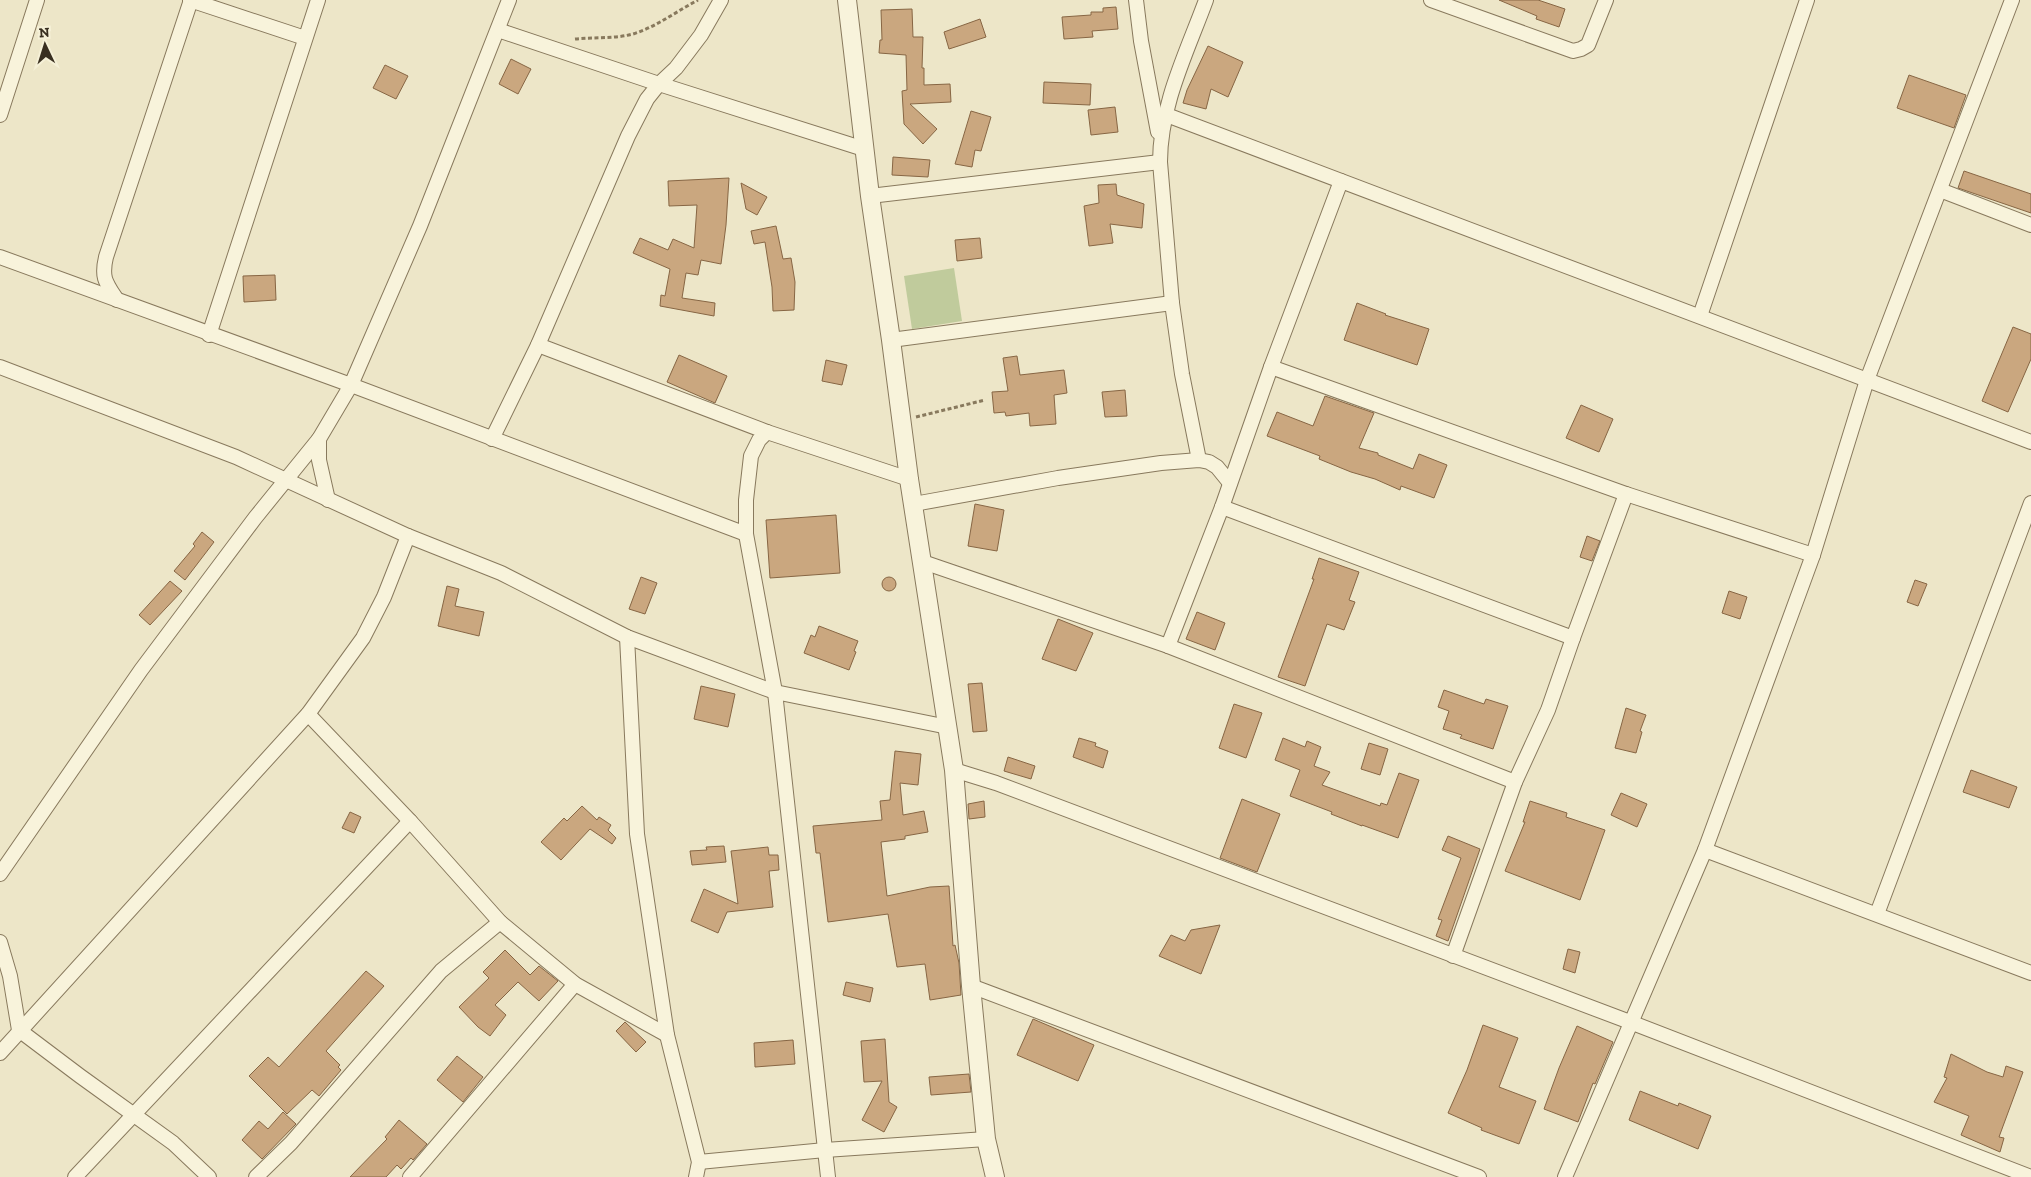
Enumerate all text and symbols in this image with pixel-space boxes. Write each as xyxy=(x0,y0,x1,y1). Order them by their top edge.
north arrow xyxy=(20,20,70,70)
text: N xyxy=(38,24,50,41)

